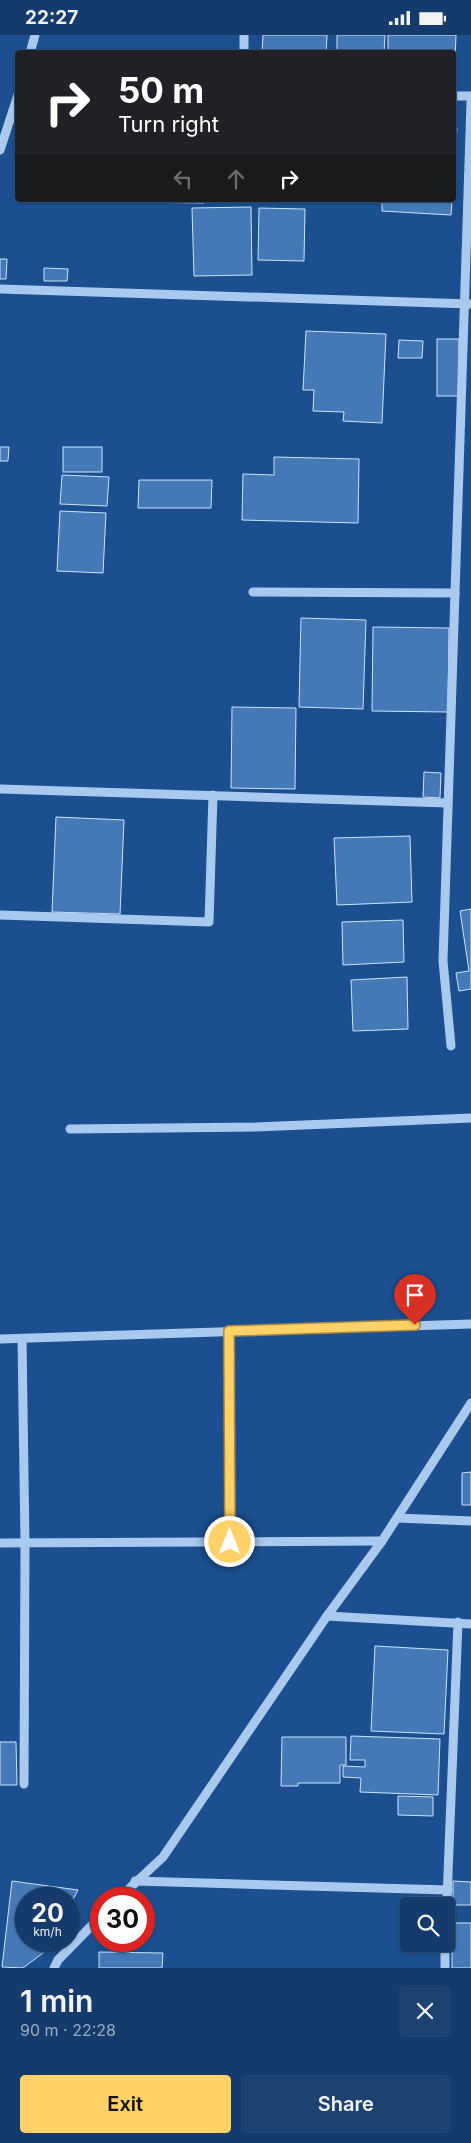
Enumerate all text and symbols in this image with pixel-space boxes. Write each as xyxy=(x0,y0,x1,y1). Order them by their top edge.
text: 22:27 xyxy=(25,6,78,29)
text: 50 m xyxy=(118,69,204,111)
icon: right xyxy=(35,70,100,135)
text: Turn right xyxy=(118,111,219,137)
icon: left xyxy=(169,165,197,193)
icon: ahead xyxy=(222,165,250,193)
icon: right xyxy=(275,165,303,193)
pin xyxy=(394,1274,436,1325)
icon: arrive xyxy=(401,1281,429,1309)
position arrow xyxy=(203,1515,255,1567)
speed limit sign: 30 xyxy=(90,1887,155,1952)
map controls xyxy=(400,1897,455,1952)
button: search xyxy=(400,1897,455,1952)
text: 20 xyxy=(31,1898,64,1928)
text: km/h xyxy=(33,1924,62,1939)
text: 1 min xyxy=(20,1983,93,2019)
button: close xyxy=(399,1985,451,2037)
text: 90 m · 22:28 xyxy=(20,2020,116,2040)
button: Exit xyxy=(20,2075,231,2133)
button: Share xyxy=(241,2075,451,2133)

